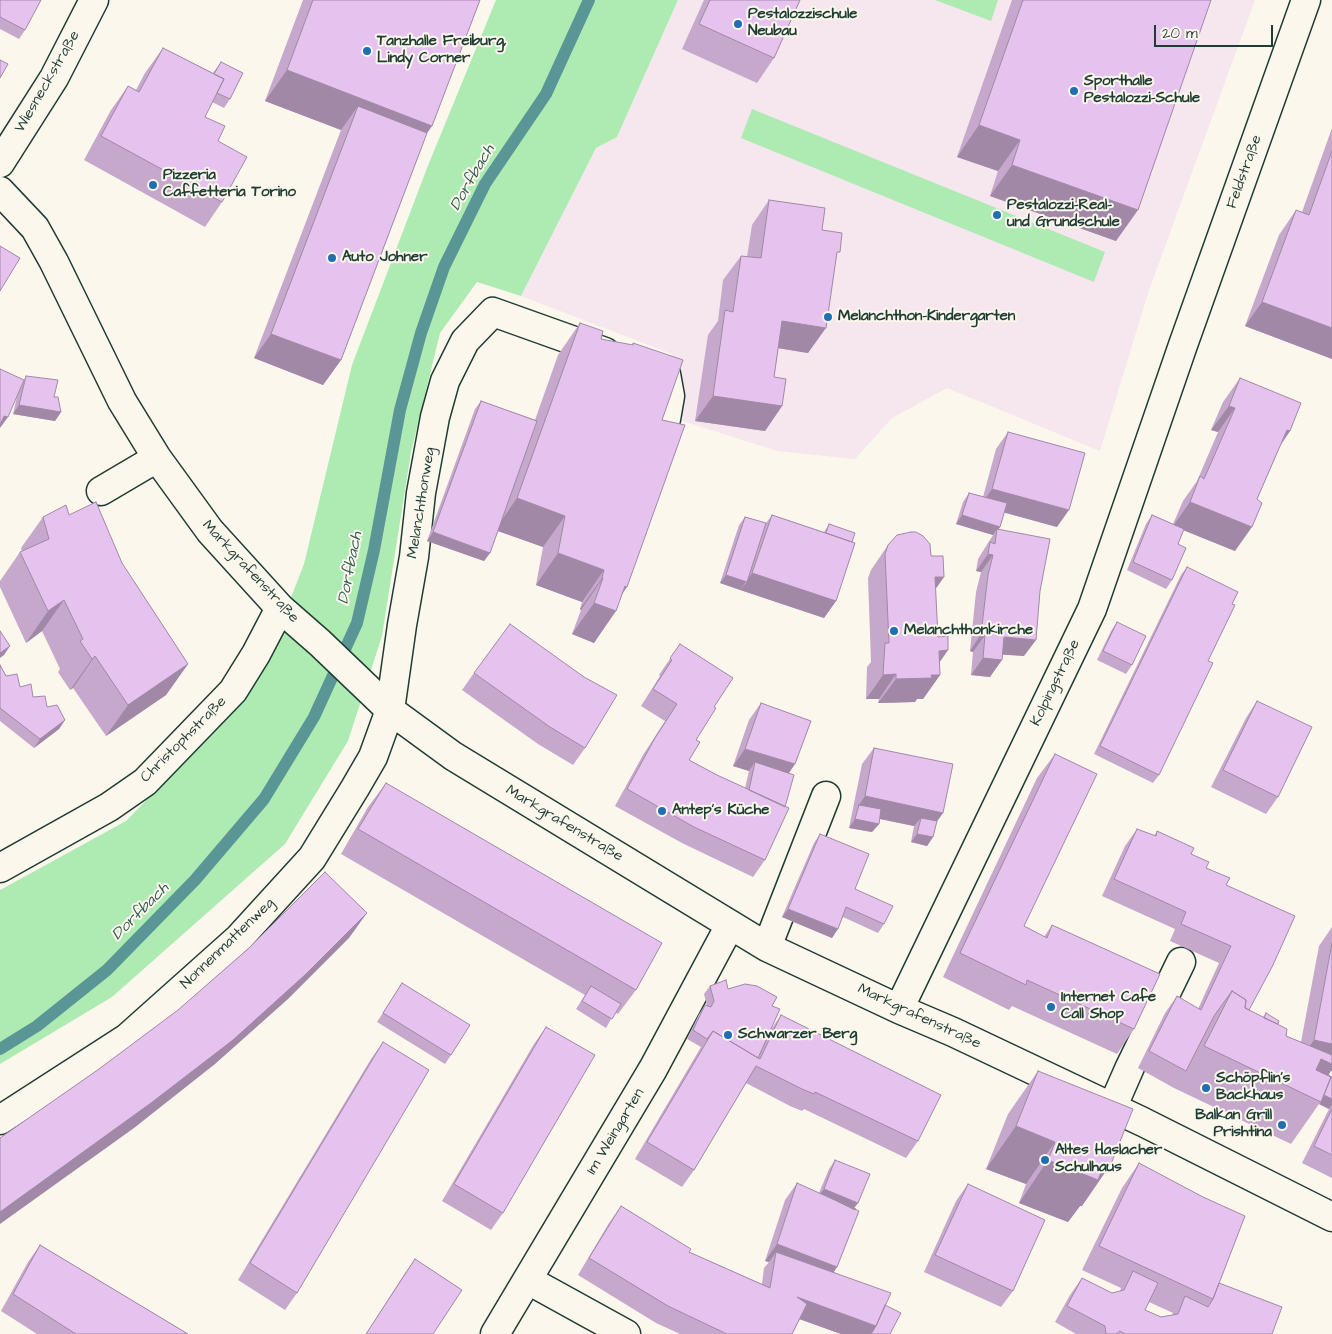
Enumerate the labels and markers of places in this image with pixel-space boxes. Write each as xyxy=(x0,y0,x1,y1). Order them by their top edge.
place label: Pestalozzischule Neubau xyxy=(748,6,857,41)
marker: Pestalozzischule Neubau xyxy=(732,18,744,30)
place label: Tanzhalle Freiburg, Lindy Corner xyxy=(377,33,507,68)
marker: Tanzhalle Freiburg, Lindy Corner xyxy=(361,45,373,57)
place label: Sporthalle Pestalozzi-Schule xyxy=(1084,73,1200,108)
marker: Sporthalle Pestalozzi-Schule xyxy=(1068,85,1080,97)
place label: Pizzeria Caffetteria Torino xyxy=(163,167,296,202)
marker: Pizzeria Caffetteria Torino xyxy=(147,179,159,191)
place label: Pestalozzi-Real- und Grundschule xyxy=(1007,197,1120,232)
marker: Pestalozzi-Real- und Grundschule xyxy=(991,209,1003,221)
place label: Auto Johner xyxy=(342,249,427,267)
marker: Auto Johner xyxy=(326,252,338,264)
place label: Melanchthon-Kindergarten xyxy=(838,308,1015,326)
marker: Melanchthon-Kindergarten xyxy=(822,311,834,323)
place label: Melanchthonkirche xyxy=(904,622,1033,640)
marker: Melanchthonkirche xyxy=(888,625,900,637)
place label: Antep's Küche xyxy=(672,802,769,820)
marker: Antep's Küche xyxy=(656,805,668,817)
place label: Internet Cafe Call Shop xyxy=(1061,989,1156,1024)
marker: Internet Cafe Call Shop xyxy=(1045,1001,1057,1013)
place label: Schwarzer Berg xyxy=(738,1026,857,1044)
marker: Schwarzer Berg xyxy=(722,1029,734,1041)
place label: Schöpflin's Backhaus xyxy=(1216,1070,1290,1105)
marker: Schöpflin's Backhaus xyxy=(1200,1082,1212,1094)
place label: Balkan Grill Prishtina xyxy=(1195,1107,1272,1142)
marker: Balkan Grill Prishtina xyxy=(1276,1119,1288,1131)
place label: Altes Haslacher Schulhaus xyxy=(1055,1142,1162,1177)
marker: Altes Haslacher Schulhaus xyxy=(1039,1154,1051,1166)

